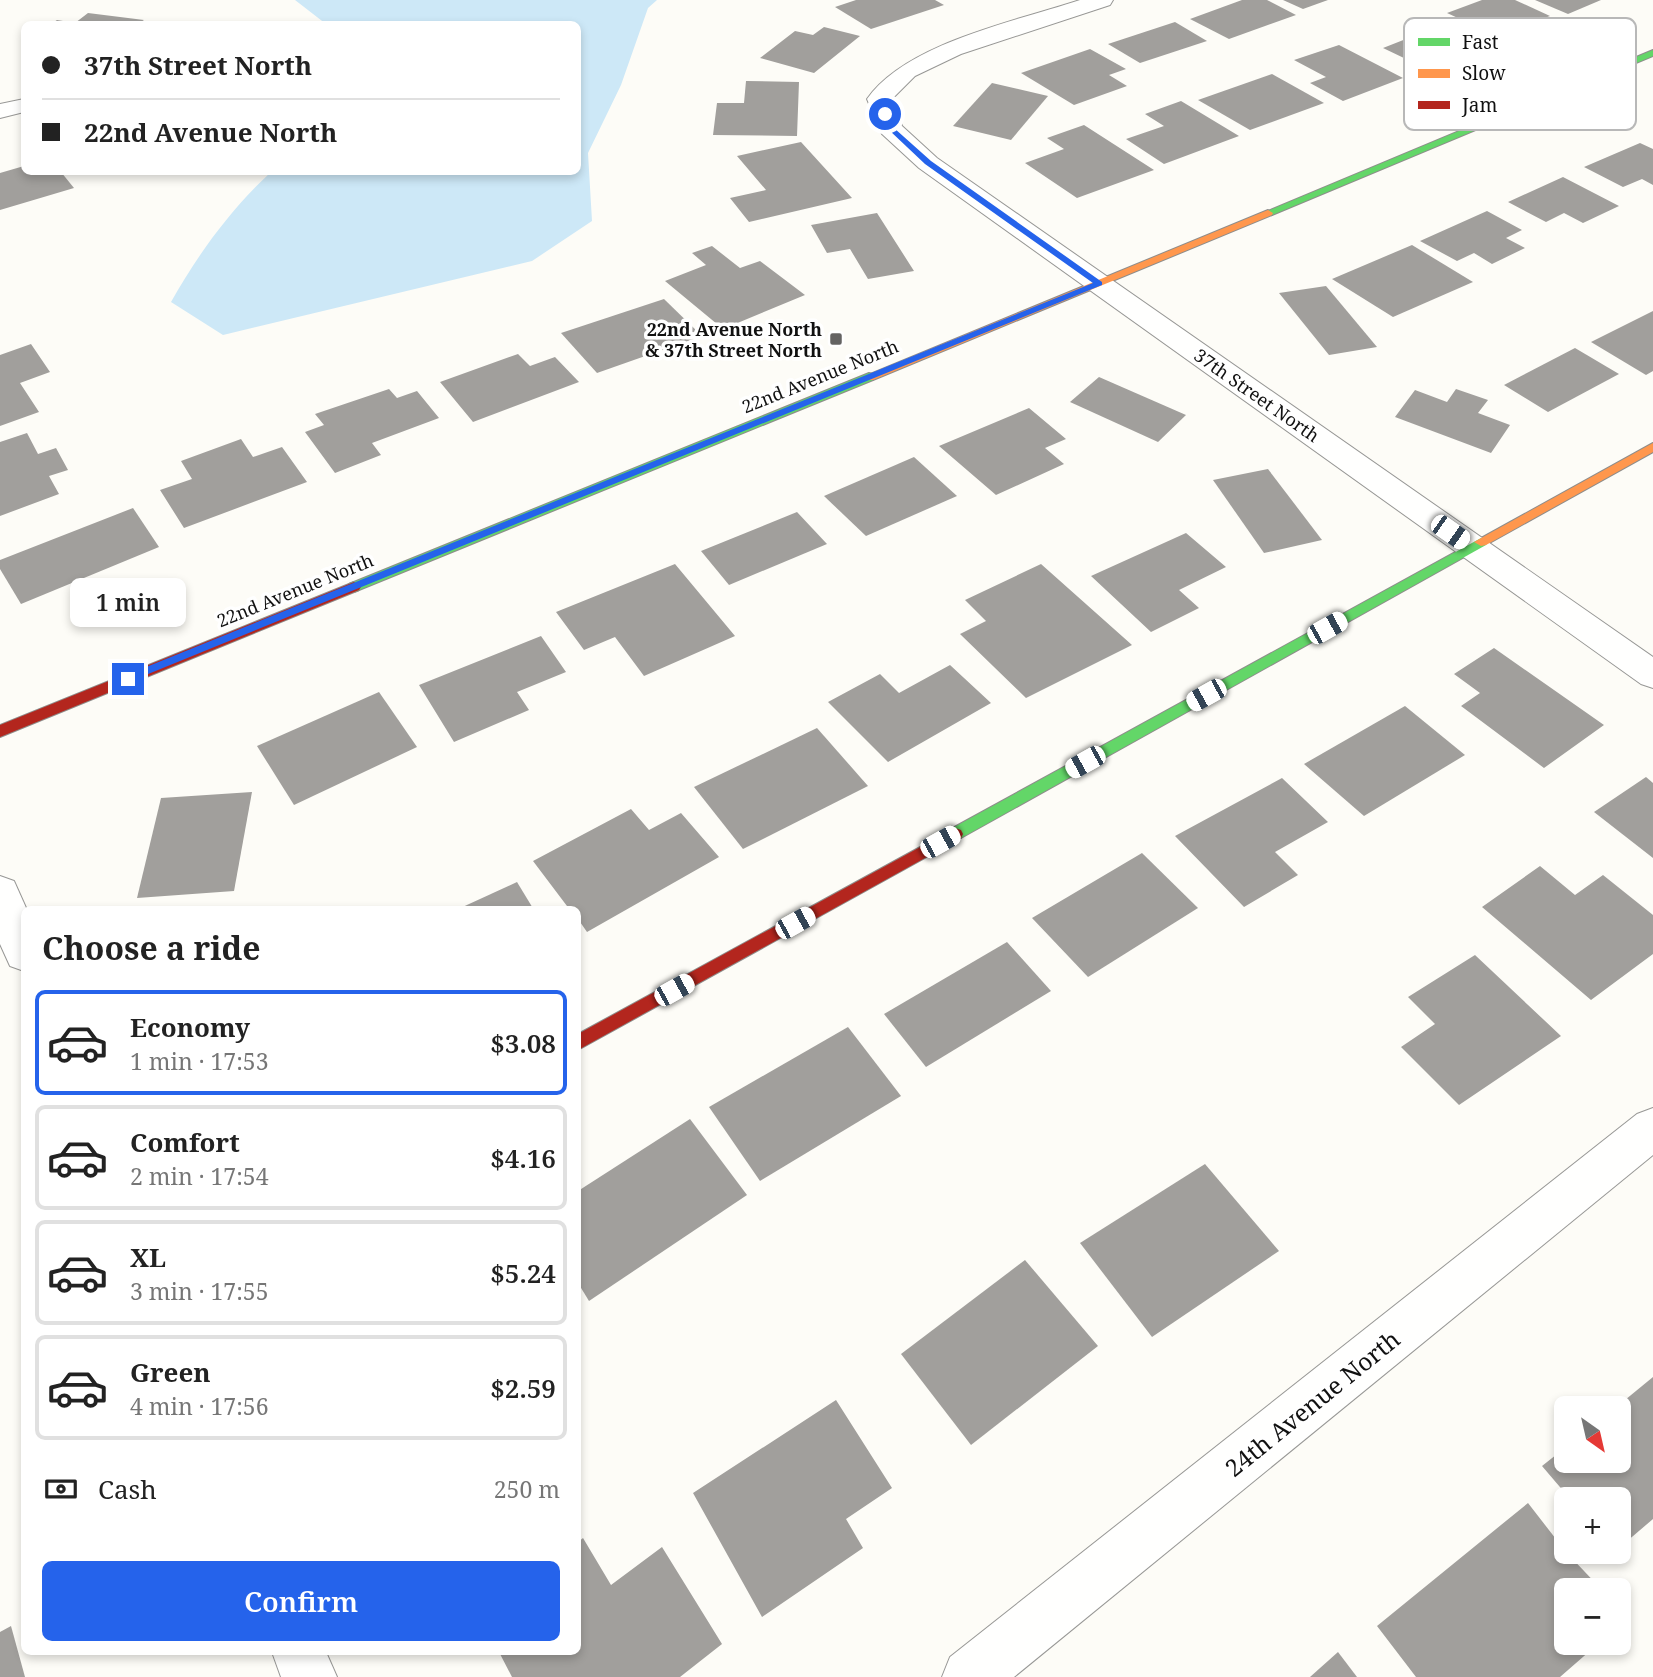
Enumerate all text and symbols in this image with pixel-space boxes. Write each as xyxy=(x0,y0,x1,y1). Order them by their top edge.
legend xyxy=(1404,18,1636,130)
text: Fast xyxy=(1462,29,1499,55)
text: 37th Street North xyxy=(84,47,312,83)
text: Slow xyxy=(1462,60,1506,86)
text: Jam xyxy=(1461,92,1497,118)
route start xyxy=(869,98,901,130)
text: 22nd Avenue North xyxy=(84,114,337,150)
place label: 22nd Avenue North & 37th Street North xyxy=(645,317,822,362)
marker: 22nd Avenue North & 37th Street North xyxy=(828,331,844,347)
street label: 22nd Avenue North xyxy=(738,334,902,418)
street label: 37th Street North xyxy=(1190,343,1324,447)
car xyxy=(1427,511,1474,553)
street label: 22nd Avenue North xyxy=(213,548,377,632)
callout: 1 min xyxy=(70,578,186,626)
text: 1 min xyxy=(96,586,160,618)
car xyxy=(1304,609,1351,647)
route end xyxy=(112,663,144,695)
car xyxy=(1183,676,1230,714)
car xyxy=(1062,743,1109,781)
car xyxy=(917,823,964,861)
car xyxy=(772,904,819,942)
text: Choose a ride xyxy=(42,926,261,969)
car xyxy=(651,971,698,1009)
text: Economy xyxy=(130,1009,250,1045)
icon: car xyxy=(46,1011,109,1074)
text: $3.08 xyxy=(490,1025,556,1061)
text: 1 min · 17:53 xyxy=(130,1045,268,1077)
text: Comfort xyxy=(130,1124,240,1160)
icon: car xyxy=(46,1126,109,1189)
text: $4.16 xyxy=(490,1140,556,1176)
text: 2 min · 17:54 xyxy=(130,1160,268,1192)
text: XL xyxy=(130,1239,166,1275)
icon: car xyxy=(46,1241,109,1304)
text: $5.24 xyxy=(490,1255,556,1291)
text: 3 min · 17:55 xyxy=(130,1275,268,1307)
street label: 24th Avenue North xyxy=(1218,1322,1406,1484)
text: Green xyxy=(130,1354,211,1390)
icon: car xyxy=(46,1356,109,1419)
text: $2.59 xyxy=(490,1370,556,1406)
text: 4 min · 17:56 xyxy=(130,1390,268,1422)
north arrow xyxy=(1554,1396,1631,1474)
map controls xyxy=(1554,1396,1631,1655)
icon: cash xyxy=(42,1470,80,1508)
text: Cash xyxy=(98,1471,157,1507)
text: 250 m xyxy=(494,1473,560,1505)
button: + xyxy=(1554,1487,1631,1564)
button: Confirm xyxy=(42,1561,560,1641)
button: − xyxy=(1554,1578,1631,1655)

